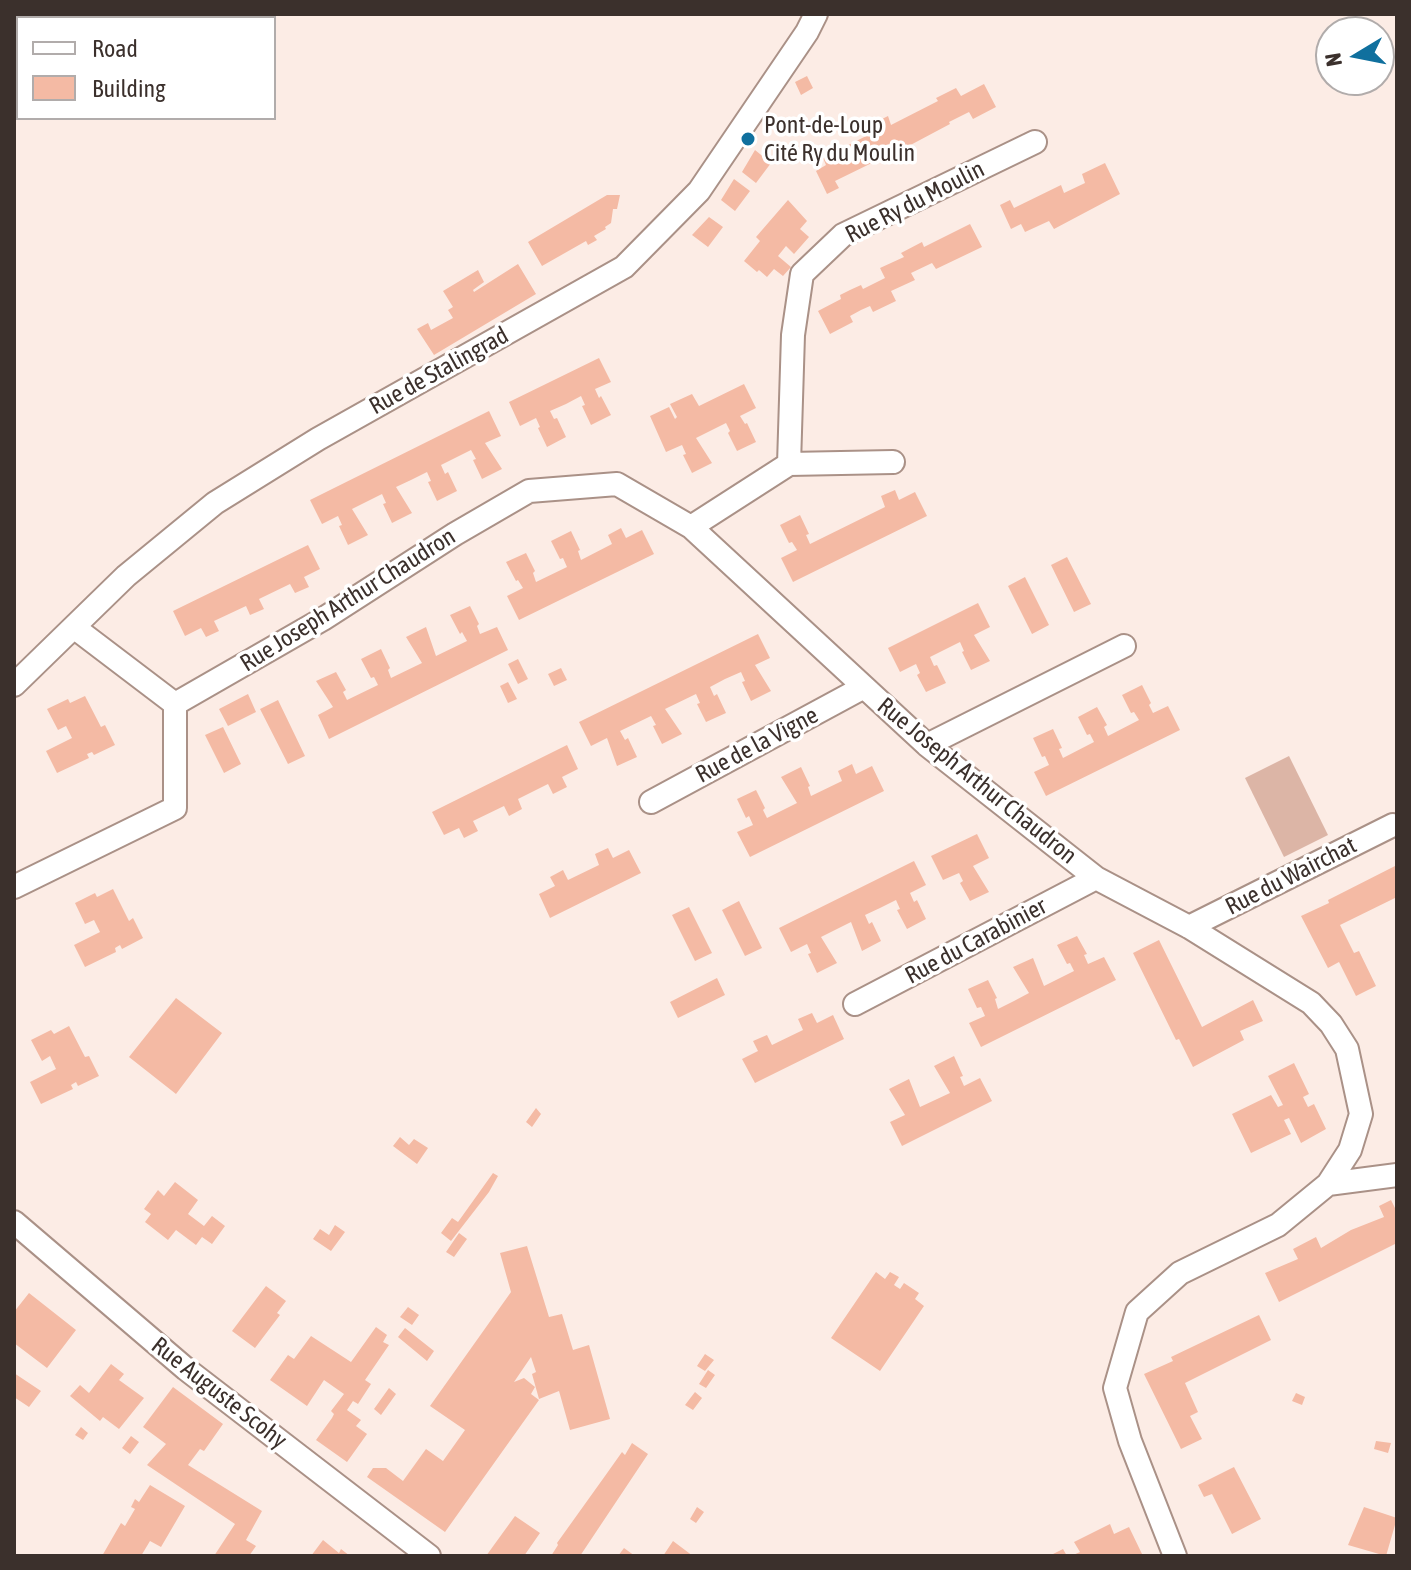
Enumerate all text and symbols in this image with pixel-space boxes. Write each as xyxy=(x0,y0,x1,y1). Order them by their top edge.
legend xyxy=(16,16,276,120)
north arrow xyxy=(1315,16,1395,96)
text: Road xyxy=(92,35,138,62)
text: N xyxy=(1319,51,1347,68)
text: Building xyxy=(92,75,165,102)
place label: Pont-de-Loup Cité Ry du Moulin xyxy=(764,111,915,167)
marker: Pont-de-Loup Cité Ry du Moulin xyxy=(739,130,757,148)
street label: Rue Ry du Moulin xyxy=(841,155,989,249)
street label: Rue de Stalingrad xyxy=(364,321,514,421)
street label: Rue Joseph Arthur Chaudron xyxy=(235,522,461,678)
street label: Rue Joseph Arthur Chaudron xyxy=(872,692,1082,870)
street label: Rue de la Vigne xyxy=(691,701,823,789)
street label: Rue du Wairchat xyxy=(1221,831,1361,921)
street label: Rue du Carabinier xyxy=(900,892,1052,990)
street label: Rue Auguste Scohy xyxy=(145,1331,293,1455)

